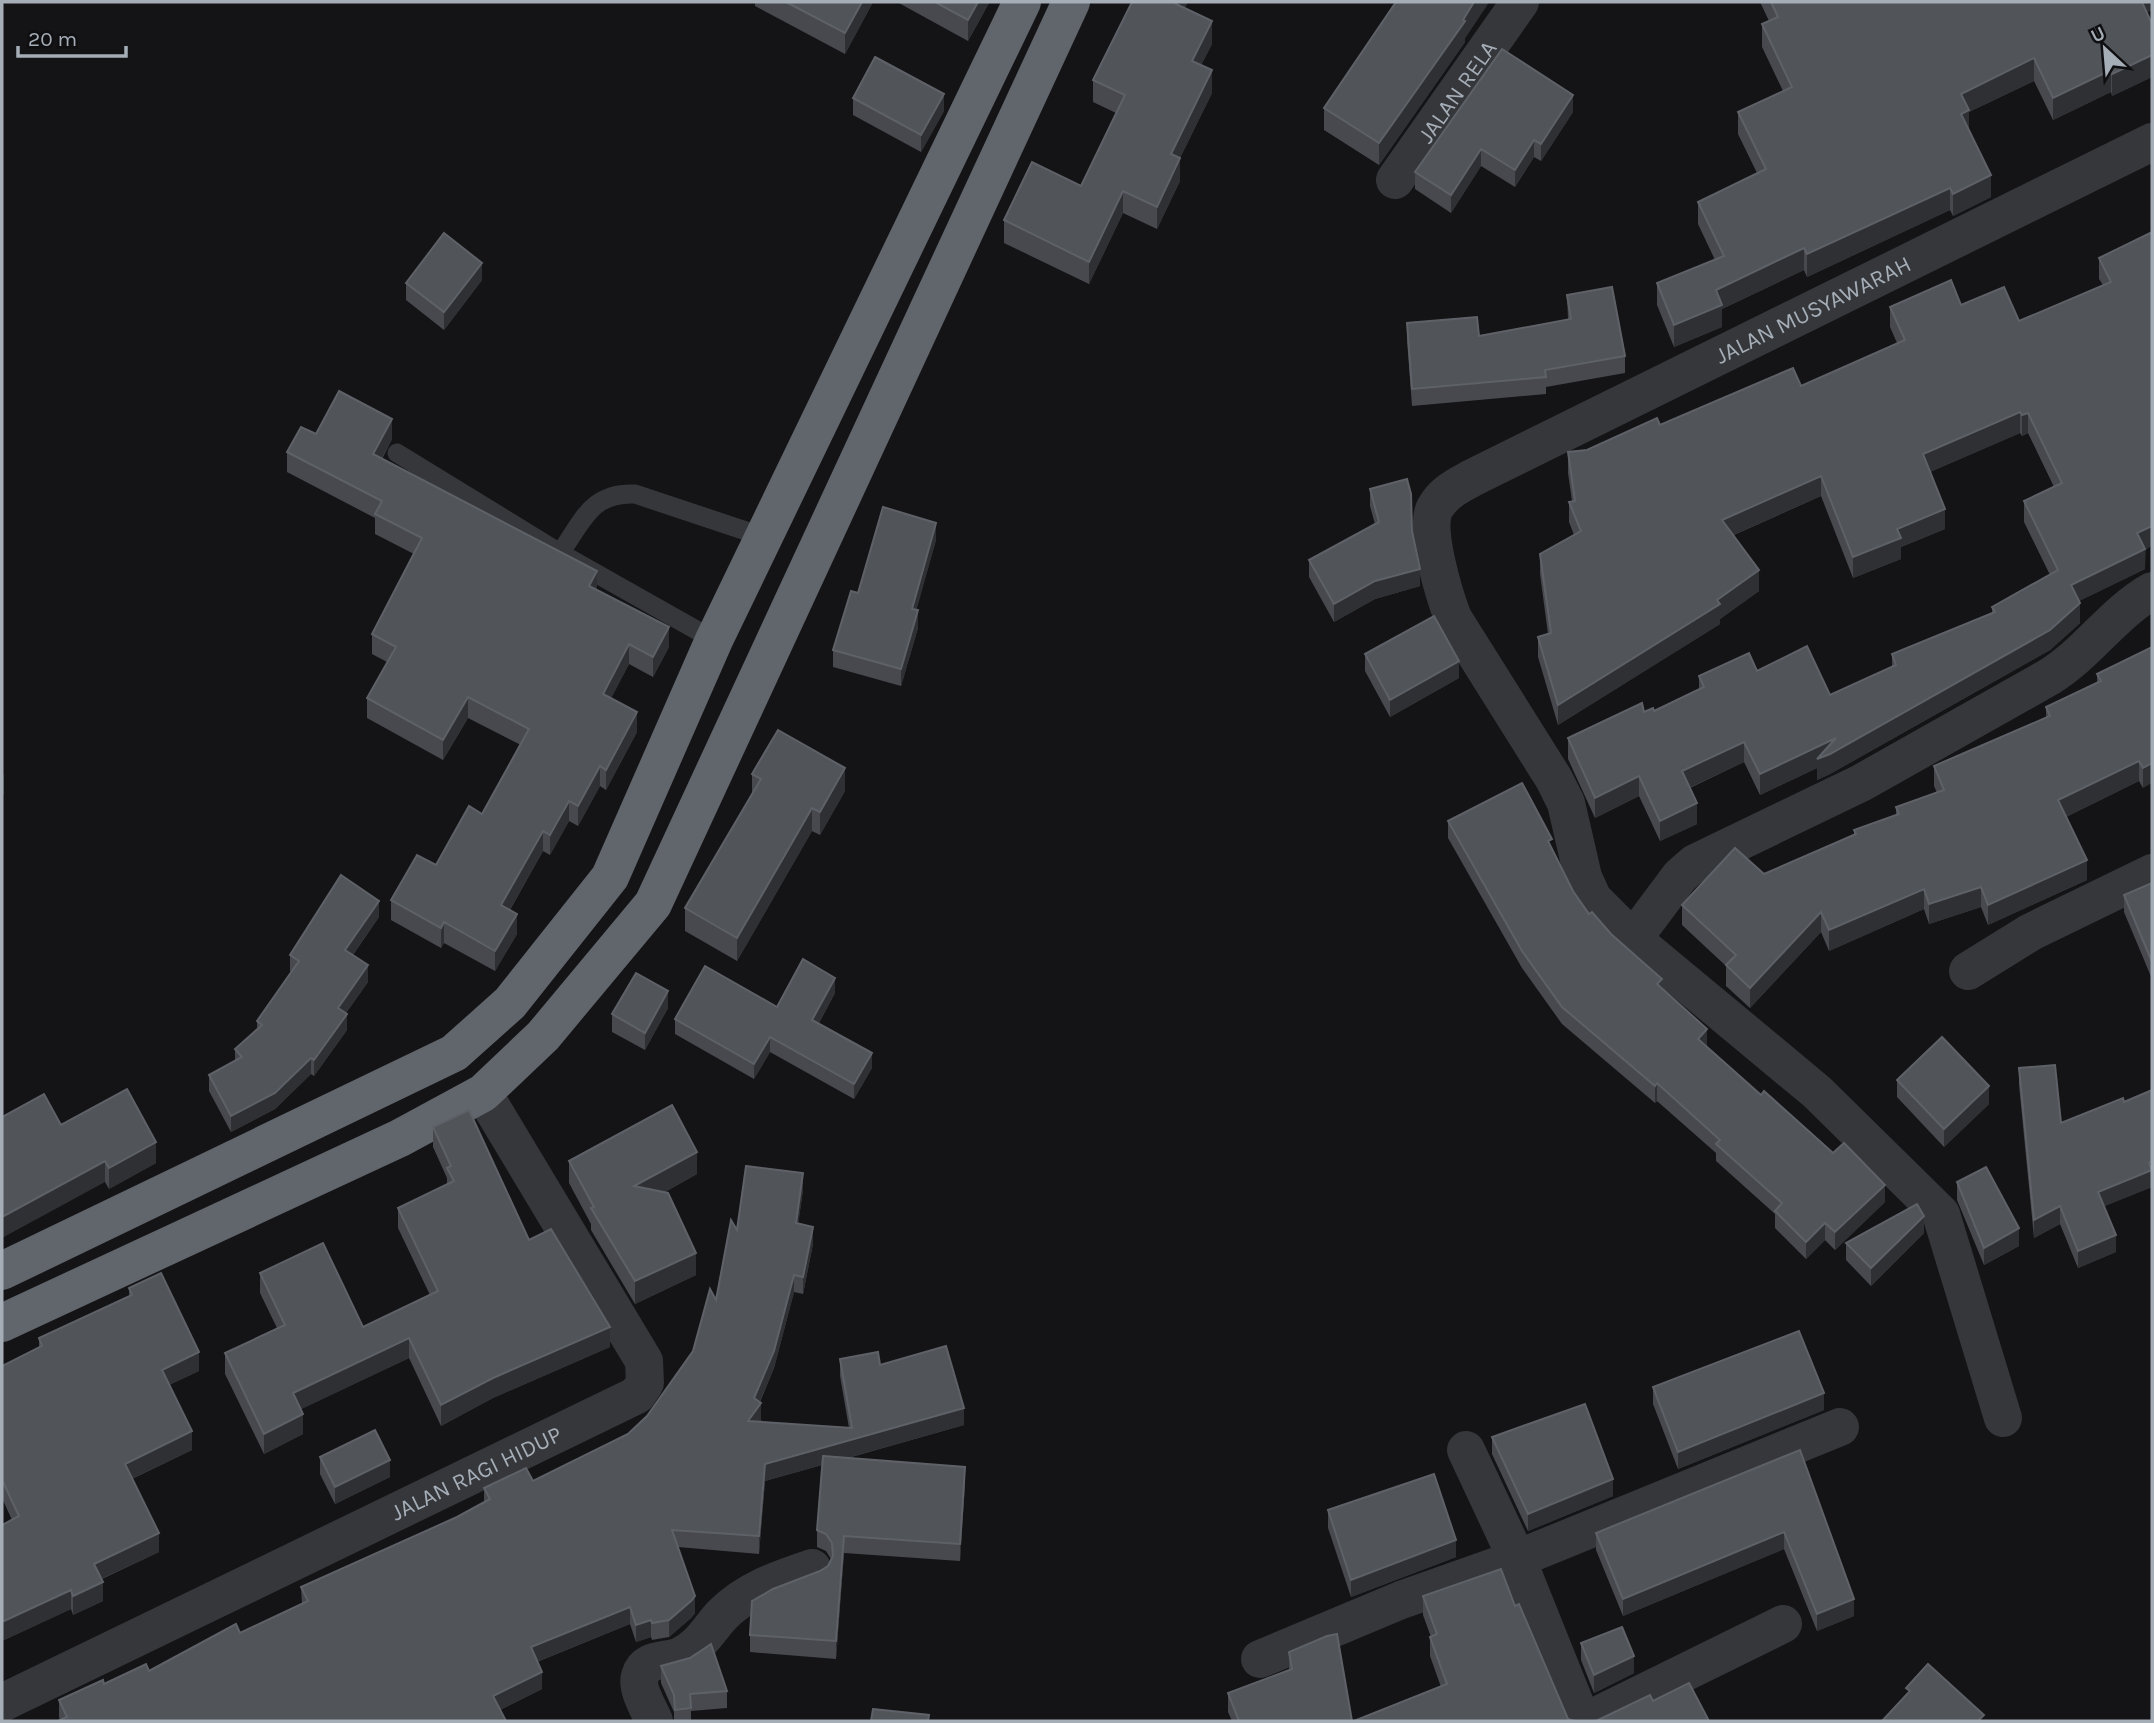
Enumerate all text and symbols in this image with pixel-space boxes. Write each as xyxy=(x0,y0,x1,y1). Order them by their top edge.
scale bar xyxy=(18,14,126,58)
north arrow xyxy=(2070,14,2140,84)
text: U xyxy=(2087,22,2109,47)
text: 20 m xyxy=(28,27,77,51)
street label: JALAN RELA xyxy=(1412,35,1502,148)
street label: JALAN MUSYAWARAH xyxy=(1711,250,1915,369)
street label: JALAN RAGI HIDUP xyxy=(386,1420,566,1526)

